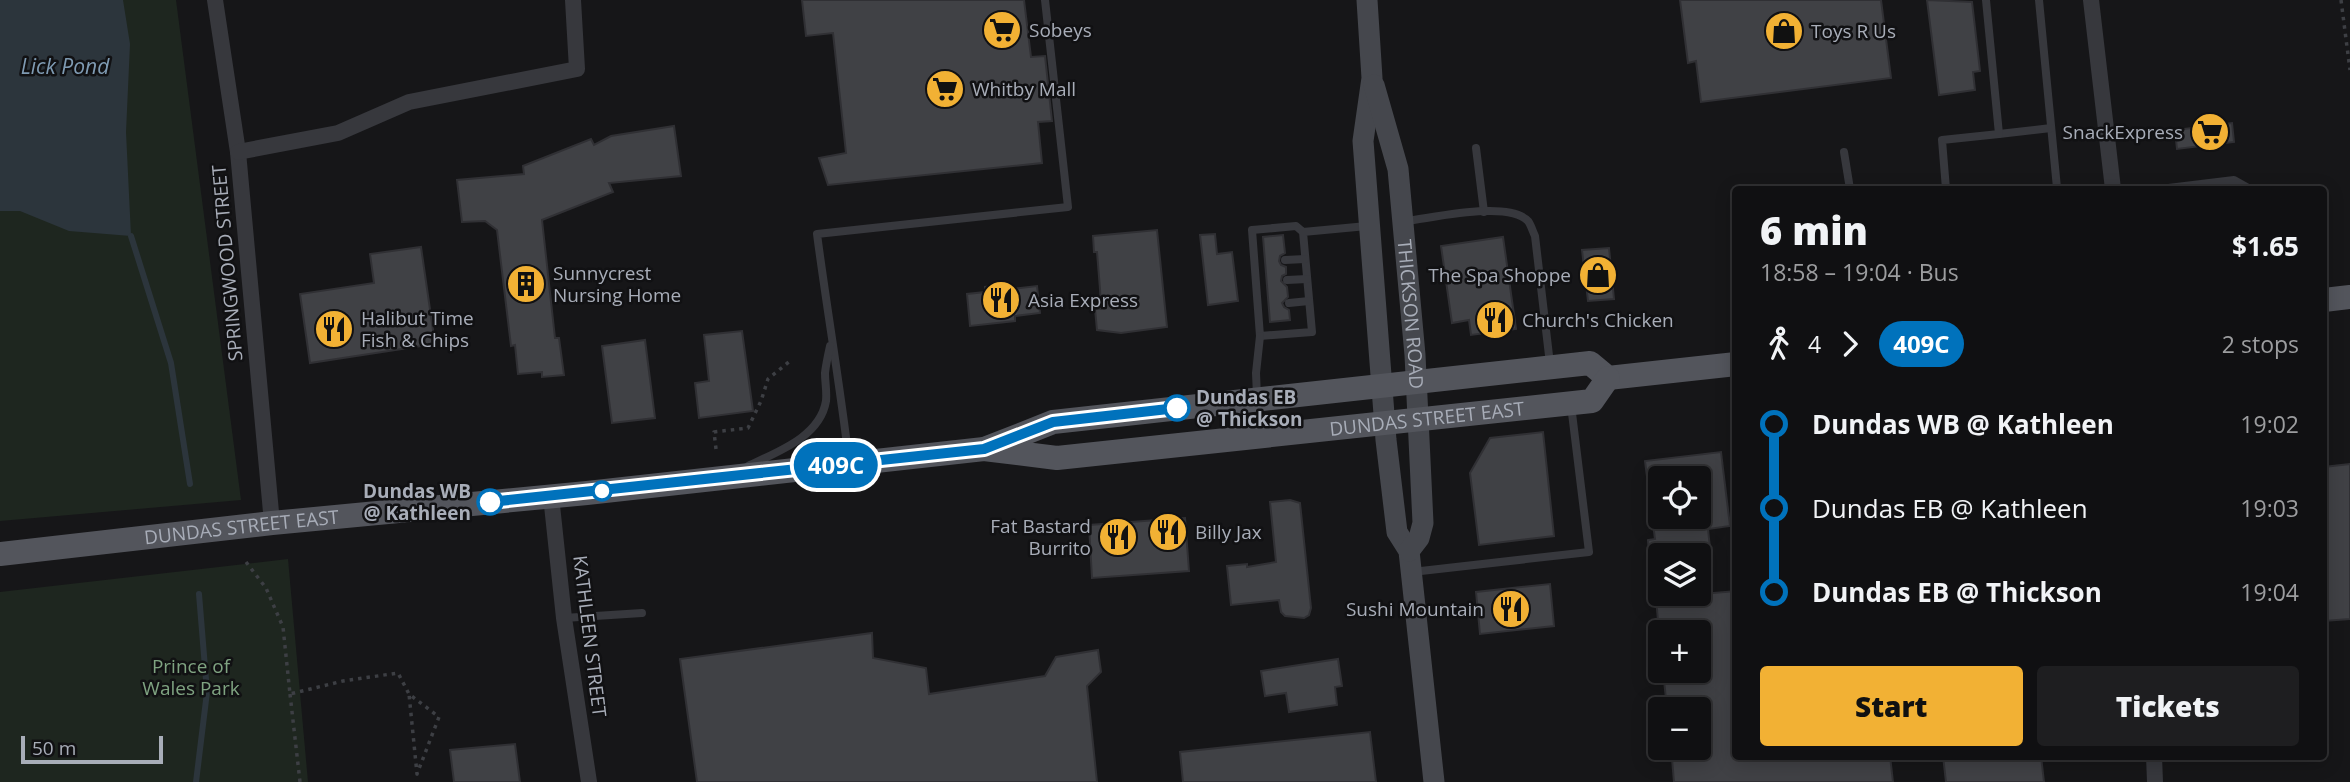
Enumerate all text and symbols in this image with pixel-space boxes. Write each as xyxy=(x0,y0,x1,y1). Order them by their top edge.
supermarket icon: Sobeys xyxy=(981,9,1023,51)
shop icon: Toys R Us xyxy=(1763,10,1805,52)
place label: Sobeys xyxy=(1029,17,1092,43)
place label: Toys R Us xyxy=(1811,18,1896,44)
water label: Lick Pond xyxy=(21,52,110,80)
supermarket icon: Whitby Mall xyxy=(924,68,966,110)
place label: Whitby Mall xyxy=(972,76,1076,102)
supermarket icon: SnackExpress xyxy=(2189,111,2231,153)
place label: SnackExpress xyxy=(2063,119,2183,145)
street label: SPRINGWOOD STREET xyxy=(205,163,249,362)
text: 6 min xyxy=(1760,204,1868,256)
text: $1.65 xyxy=(2232,228,2299,264)
street label: THICKSON ROAD xyxy=(1391,238,1430,390)
shop icon: The Spa Shoppe xyxy=(1577,254,1619,296)
text: 18:58 – 19:04 · Bus xyxy=(1760,256,1959,288)
place label: Sunnycrest Nursing Home xyxy=(553,260,681,308)
place label: The Spa Shoppe xyxy=(1428,262,1571,288)
building icon: Sunnycrest Nursing Home xyxy=(505,263,547,305)
restaurant icon: Asia Express xyxy=(980,279,1022,321)
place label: Asia Express xyxy=(1028,287,1138,313)
restaurant icon: Church's Chicken xyxy=(1474,299,1516,341)
place label: Halibut Time Fish & Chips xyxy=(361,305,474,353)
place label: Church's Chicken xyxy=(1522,307,1674,333)
restaurant icon: Halibut Time Fish & Chips xyxy=(313,308,355,350)
icon: walk xyxy=(1760,325,1798,363)
icon: forward xyxy=(1831,325,1869,363)
text: 409C xyxy=(1893,327,1950,360)
text: 4 xyxy=(1808,328,1821,360)
text: 2 stops xyxy=(2222,328,2299,360)
place label: Dundas EB @ Thickson xyxy=(1196,384,1303,432)
marker: Dundas EB @ Thickson xyxy=(1164,395,1190,421)
street label: DUNDAS STREET EAST xyxy=(1328,395,1526,442)
text: Dundas WB @ Kathleen xyxy=(1812,406,2114,442)
text: 19:02 xyxy=(2240,408,2299,440)
line badge: 409C xyxy=(787,442,885,488)
text: 409C xyxy=(808,448,864,481)
map controls xyxy=(1648,466,1711,760)
button: locate xyxy=(1648,466,1711,529)
place label: Dundas WB @ Kathleen xyxy=(363,478,471,526)
unlabelled marker xyxy=(592,481,612,501)
marker: Dundas WB @ Kathleen xyxy=(477,489,503,515)
text: Dundas EB @ Kathleen xyxy=(1812,490,2088,526)
text: 19:03 xyxy=(2240,492,2299,524)
street label: DUNDAS STREET EAST xyxy=(143,504,341,550)
restaurant icon: Billy Jax xyxy=(1147,511,1189,553)
place label: Fat Bastard Burrito xyxy=(990,513,1091,561)
restaurant icon: Fat Bastard Burrito xyxy=(1097,516,1139,558)
place label: Billy Jax xyxy=(1195,519,1262,545)
button: layers xyxy=(1648,543,1711,606)
street label: KATHLEEN STREET xyxy=(567,554,613,719)
text: Dundas EB @ Thickson xyxy=(1812,574,2102,610)
text: 19:04 xyxy=(2240,576,2299,608)
restaurant icon: Sushi Mountain xyxy=(1490,588,1532,630)
place label: Sushi Mountain xyxy=(1346,596,1484,622)
button: + xyxy=(1648,620,1711,683)
park label: Prince of Wales Park xyxy=(142,653,240,701)
button: Start xyxy=(1760,666,2023,746)
button: Tickets xyxy=(2037,666,2299,746)
button: − xyxy=(1648,697,1711,760)
scale bar xyxy=(21,733,163,765)
text: 50 m xyxy=(32,735,76,761)

